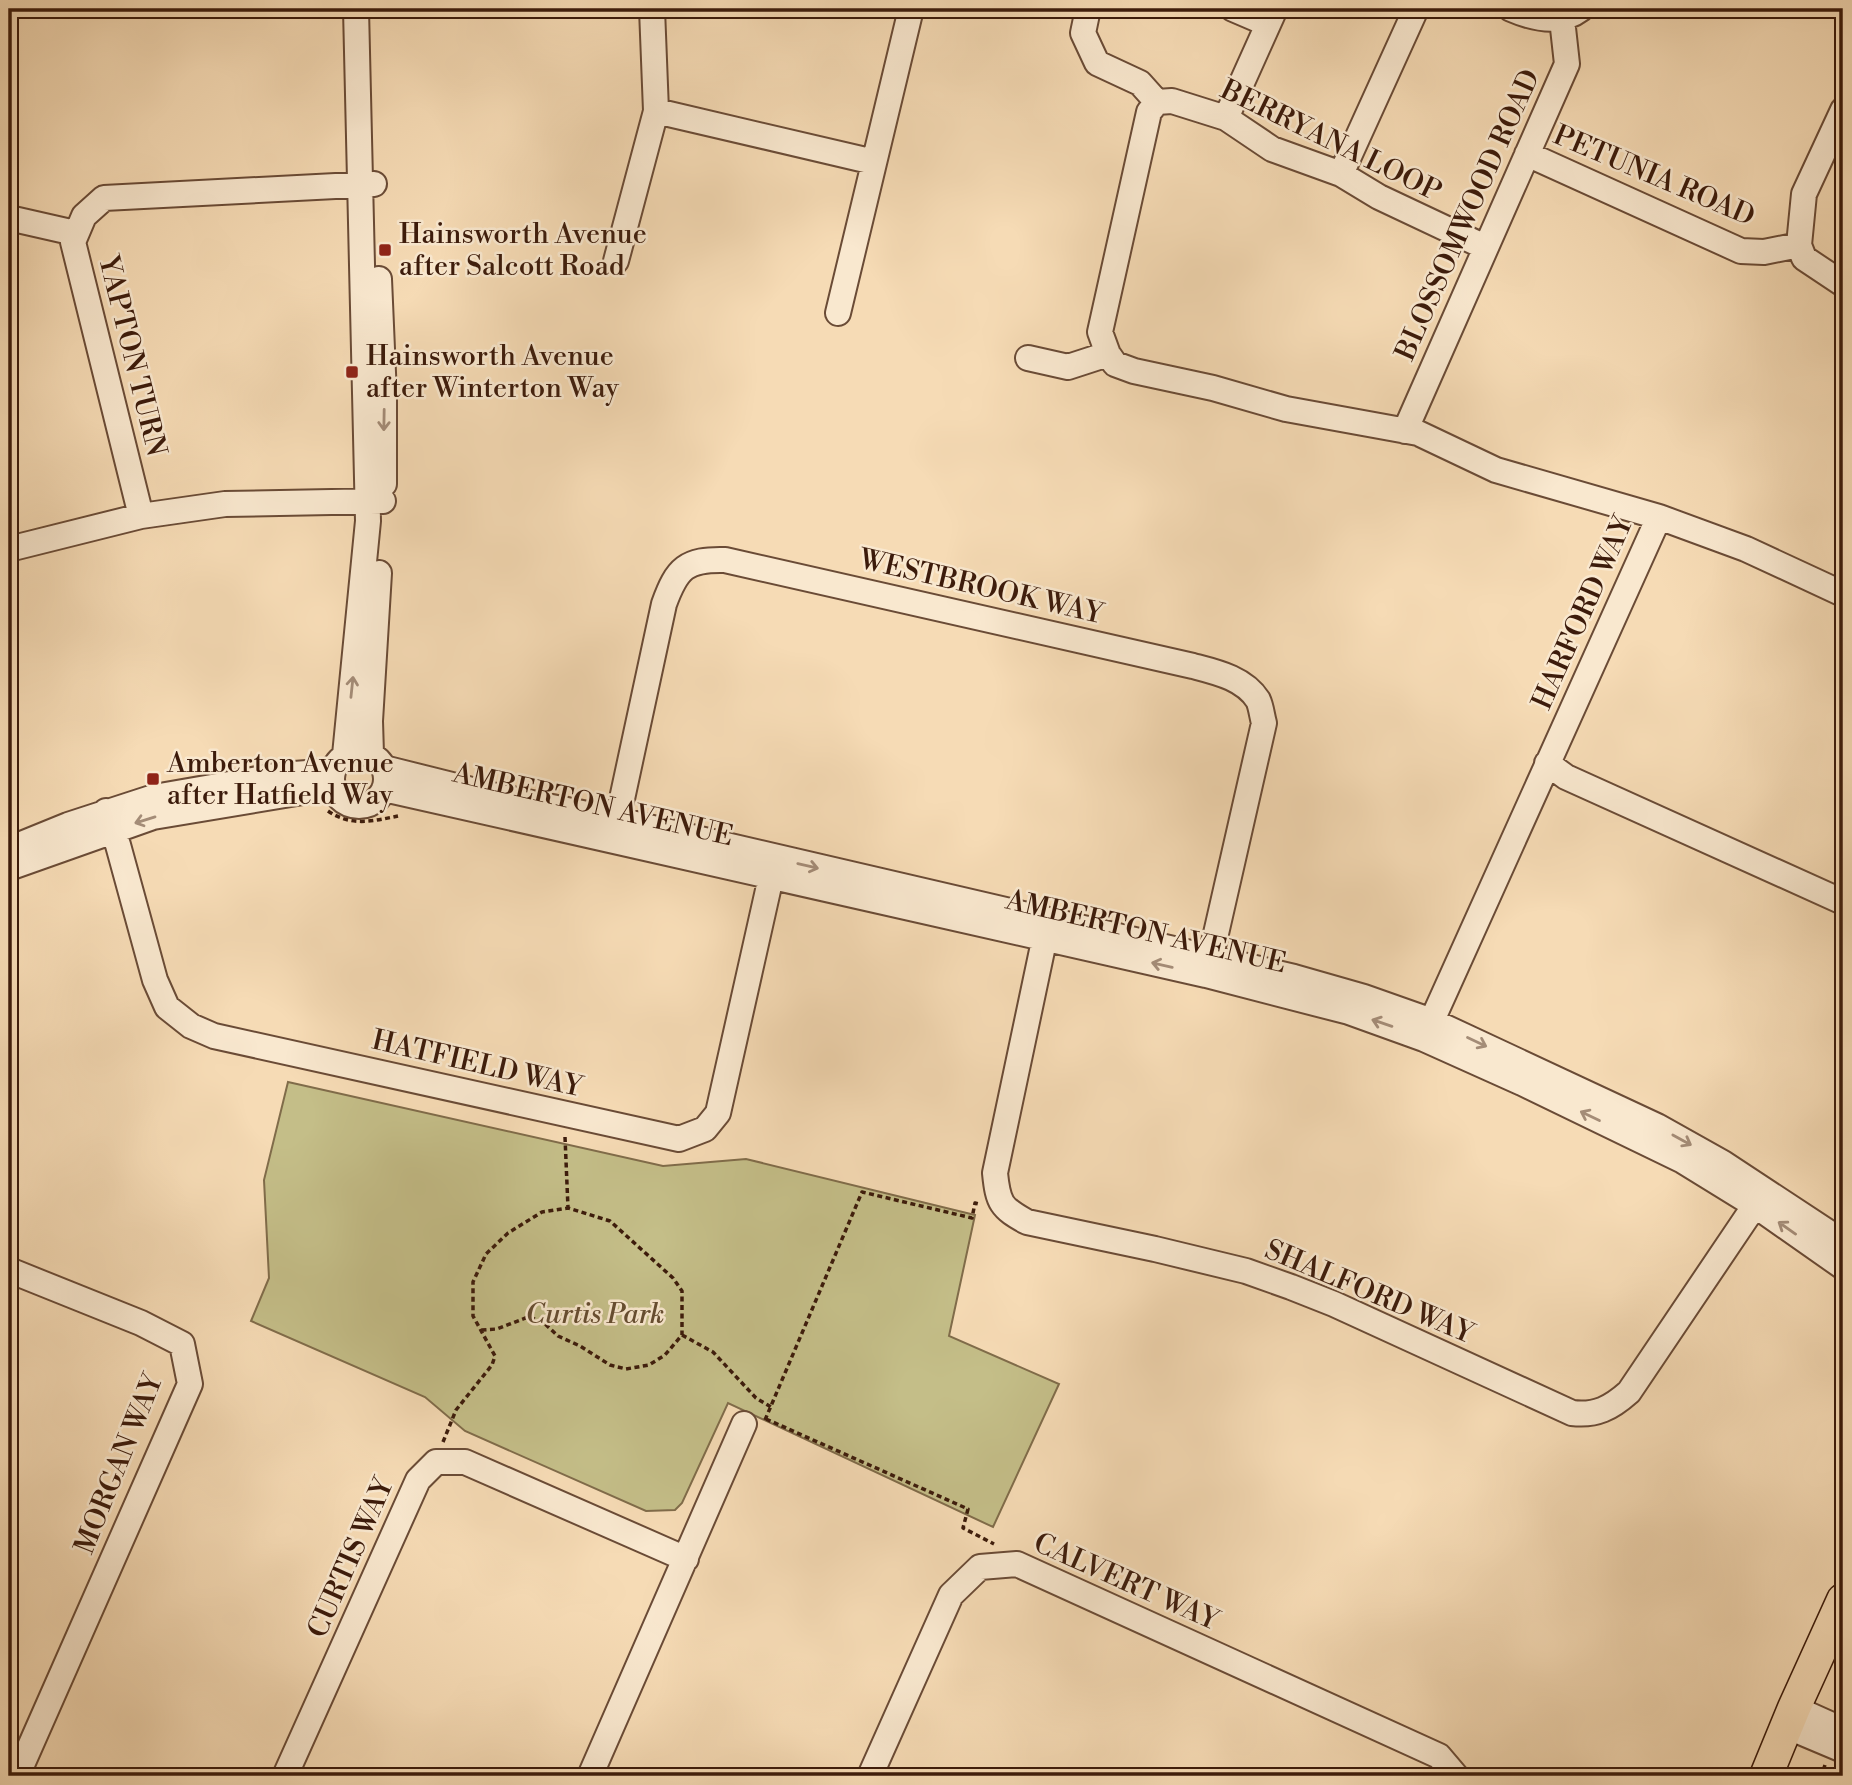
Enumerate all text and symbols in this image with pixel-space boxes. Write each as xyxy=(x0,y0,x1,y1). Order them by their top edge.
street label: BLOSSOMWOOD ROAD xyxy=(1388,64,1548,367)
street label: BERRYANA LOOP xyxy=(1214,72,1447,210)
street label: PETUNIA ROAD xyxy=(1548,118,1760,234)
place label: Hainsworth Avenue after Salcott Road xyxy=(399,217,647,284)
marker: Hainsworth Avenue after Salcott Road xyxy=(377,242,393,258)
street label: YAPTON TURN xyxy=(90,250,174,460)
place label: Hainsworth Avenue after Winterton Way xyxy=(366,339,619,406)
marker: Hainsworth Avenue after Winterton Way xyxy=(344,364,360,380)
one-way arrow xyxy=(377,408,391,431)
street label: HARFORD WAY xyxy=(1525,509,1642,715)
street label: WESTBROOK WAY xyxy=(855,542,1108,632)
one-way arrow xyxy=(345,676,358,699)
place label: Amberton Avenue after Hatfield Way xyxy=(166,746,394,813)
street label: AMBERTON AVENUE xyxy=(449,756,736,854)
marker: Amberton Avenue after Hatfield Way xyxy=(145,771,161,787)
one-way arrow xyxy=(135,814,157,827)
one-way arrow xyxy=(796,860,819,873)
street label: AMBERTON AVENUE xyxy=(1002,883,1289,981)
one-way arrow xyxy=(1151,958,1174,971)
one-way arrow xyxy=(1372,1016,1394,1028)
street label: HATFIELD WAY xyxy=(368,1023,587,1106)
one-way arrow xyxy=(1466,1036,1487,1049)
one-way arrow xyxy=(1580,1109,1601,1123)
one-way arrow xyxy=(1671,1134,1692,1147)
one-way arrow xyxy=(1778,1221,1797,1235)
street label: SHALFORD WAY xyxy=(1259,1232,1480,1352)
park label: Curtis Park xyxy=(526,1297,664,1332)
street label: MORGAN WAY xyxy=(67,1367,172,1559)
street label: CURTIS WAY xyxy=(300,1471,402,1643)
street label: CALVERT WAY xyxy=(1028,1526,1225,1639)

